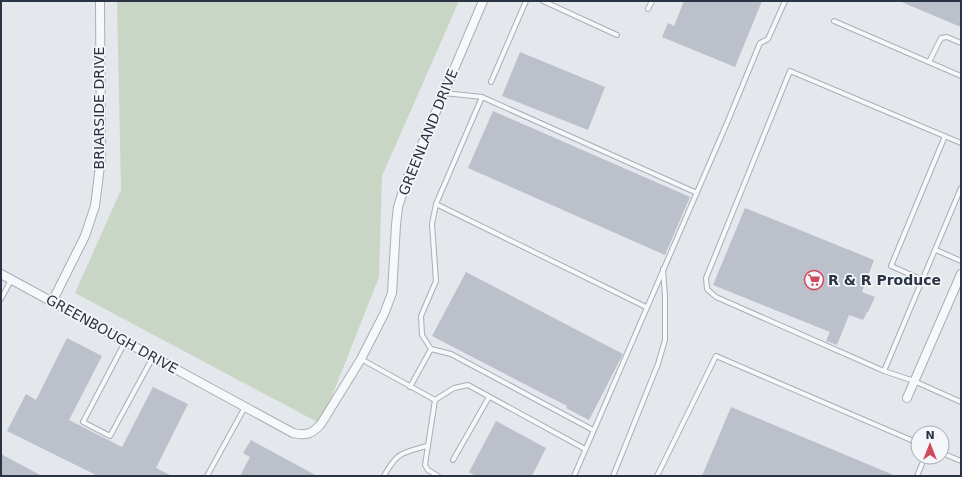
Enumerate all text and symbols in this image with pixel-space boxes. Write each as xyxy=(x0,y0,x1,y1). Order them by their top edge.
street label: BRIARSIDE DRIVE xyxy=(91,47,107,169)
street label: GREENLAND DRIVE xyxy=(395,66,461,198)
supermarket icon: R & R Produce xyxy=(803,269,825,291)
place label: R & R Produce xyxy=(828,272,941,288)
street label: GREENBOUGH DRIVE xyxy=(43,291,181,377)
north arrow xyxy=(910,425,950,465)
text: N xyxy=(925,429,935,442)

